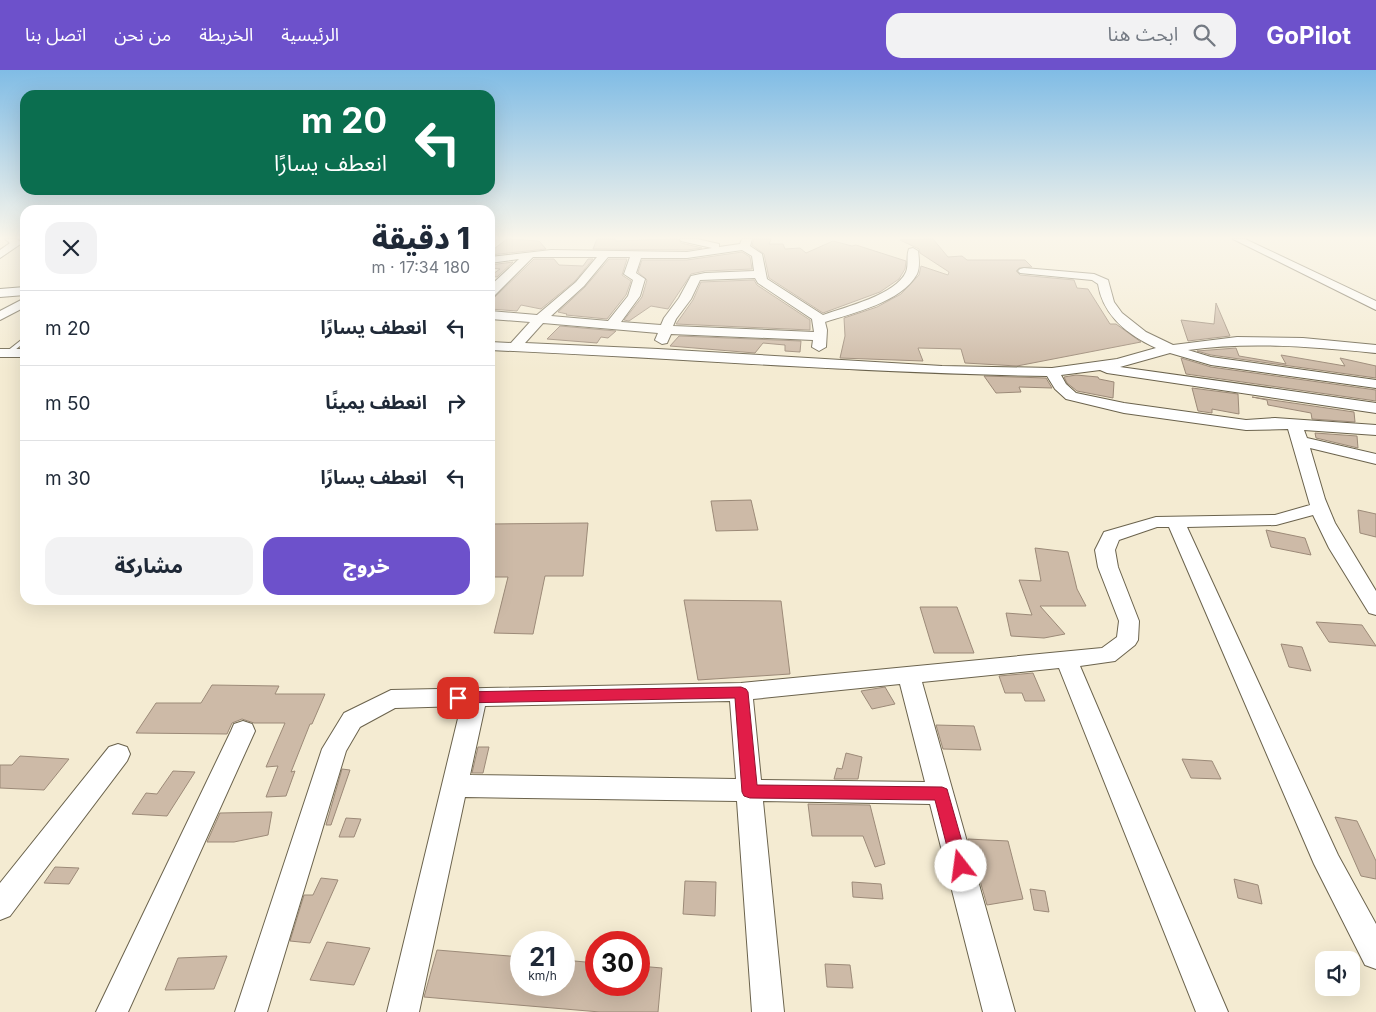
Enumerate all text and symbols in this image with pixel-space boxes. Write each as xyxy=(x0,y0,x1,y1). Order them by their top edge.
search box xyxy=(886,13,1236,58)
icon: search xyxy=(1190,21,1218,49)
text: GoPilot xyxy=(1266,21,1351,50)
text: ابحث هنا xyxy=(1107,23,1178,46)
text: اتصل بنا xyxy=(25,24,86,45)
text: من نحن xyxy=(114,24,171,45)
text: الخريطة xyxy=(199,24,253,45)
text: الرئيسية xyxy=(281,24,339,45)
text: 20 m xyxy=(301,99,387,141)
icon: left xyxy=(405,110,470,175)
text: انعطف يسارًا xyxy=(274,150,387,176)
text: 1 دقيقة xyxy=(372,220,470,256)
button: close xyxy=(45,222,97,274)
text: 180 m · 17:34 xyxy=(372,257,470,277)
icon: left xyxy=(442,314,470,342)
text: انعطف يسارًا xyxy=(320,316,427,339)
text: 20 m xyxy=(45,317,91,340)
icon: right xyxy=(442,389,470,417)
text: انعطف يمينًا xyxy=(325,391,427,414)
text: 50 m xyxy=(45,392,91,415)
icon: left xyxy=(442,464,470,492)
text: انعطف يسارًا xyxy=(320,466,427,489)
text: 30 m xyxy=(45,467,91,490)
button: مشاركة xyxy=(45,537,253,595)
button: خروج xyxy=(263,537,470,595)
pin xyxy=(437,677,479,719)
icon: arrive xyxy=(444,684,472,712)
position arrow xyxy=(934,839,986,891)
speed limit sign: 30 xyxy=(585,931,650,996)
text: 21 xyxy=(529,942,556,972)
map controls xyxy=(1315,951,1360,996)
button: sound xyxy=(1315,951,1360,996)
text: km/h xyxy=(528,968,557,983)

